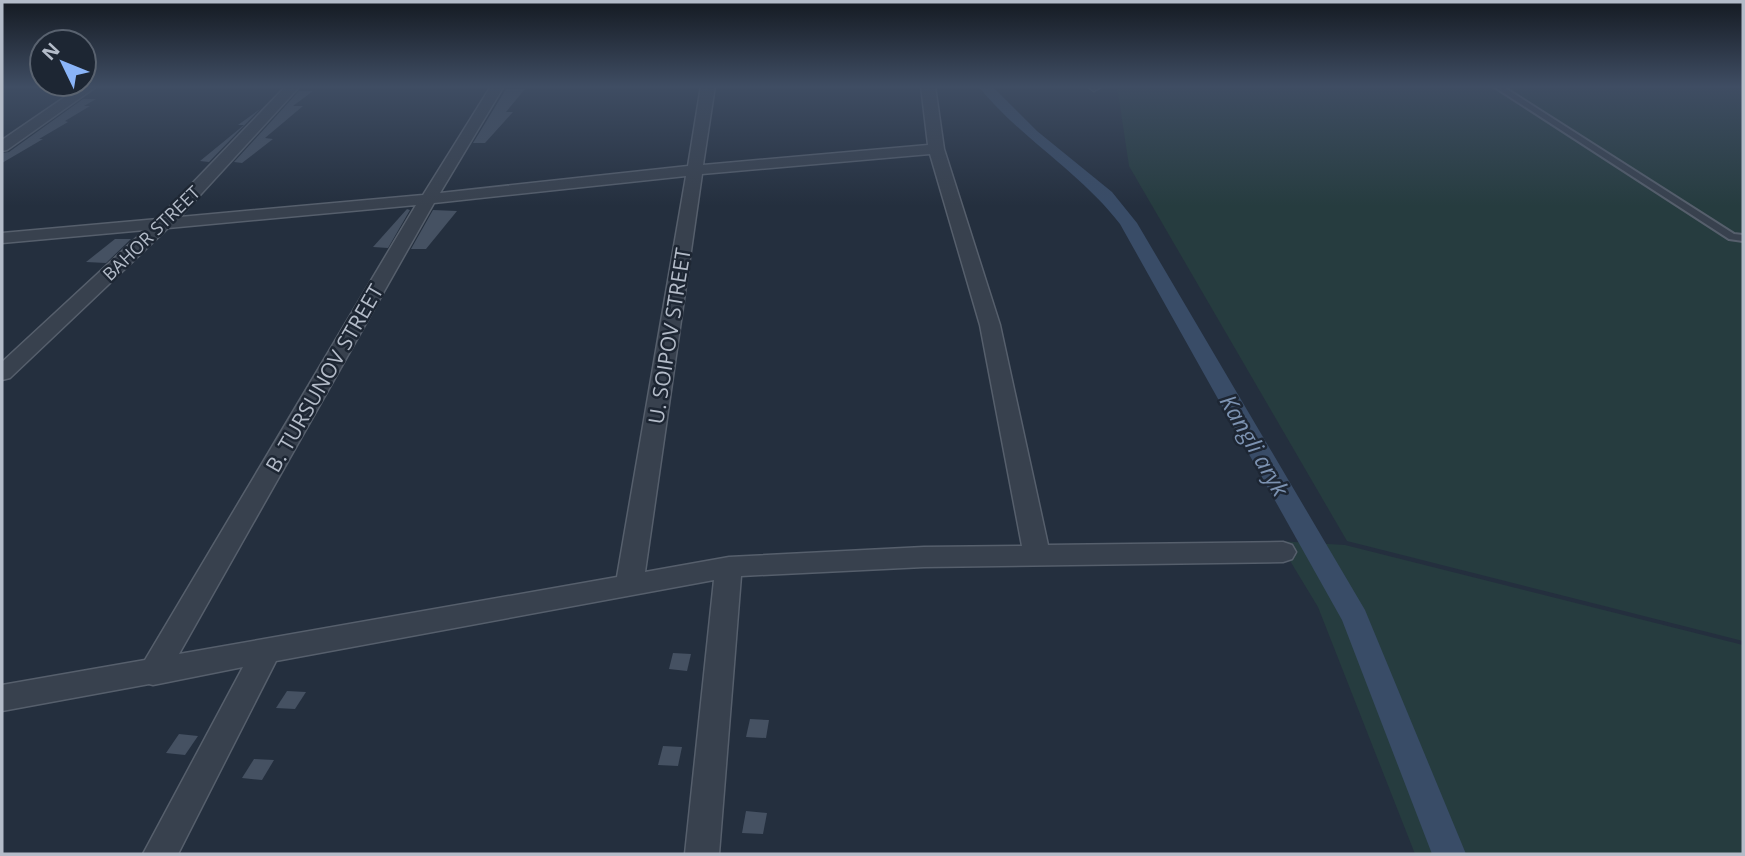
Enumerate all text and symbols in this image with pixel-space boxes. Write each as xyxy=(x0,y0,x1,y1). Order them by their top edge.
north arrow xyxy=(28,28,98,98)
text: N xyxy=(36,37,65,66)
street label: BAHOR STREET xyxy=(97,180,205,286)
street label: U. SOIPOV STREET xyxy=(641,246,697,426)
street label: B. TURSUNOV STREET xyxy=(259,279,389,477)
water label: Kangli aryk xyxy=(1213,388,1297,502)

